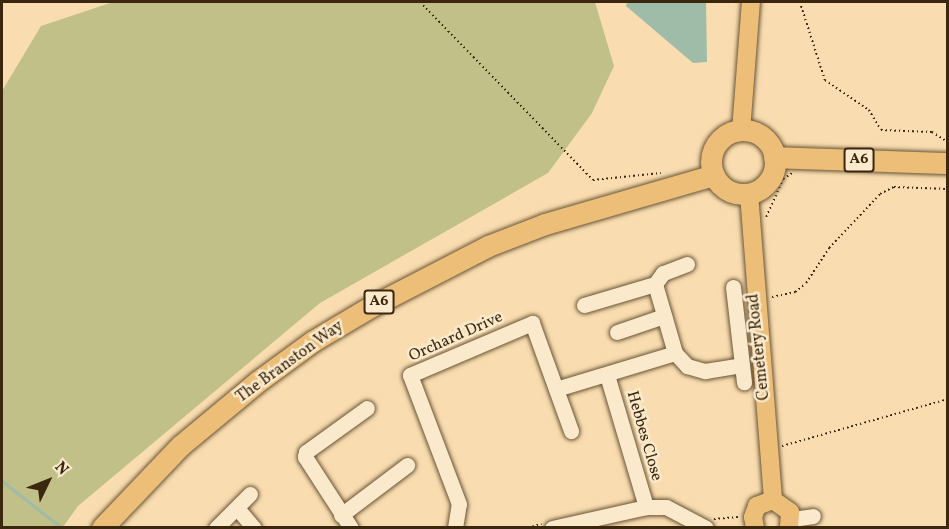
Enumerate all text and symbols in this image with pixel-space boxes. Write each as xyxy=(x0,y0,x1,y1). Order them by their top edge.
road number: A6 xyxy=(842,148,876,172)
road number: A6 xyxy=(362,290,395,314)
street label: Cemetery Road xyxy=(744,293,774,401)
street label: Orchard Drive xyxy=(406,308,506,366)
street label: The Branston Way xyxy=(233,317,347,407)
street label: Hebbes Close xyxy=(622,389,666,483)
north arrow xyxy=(18,451,78,511)
text: N xyxy=(49,457,73,480)

